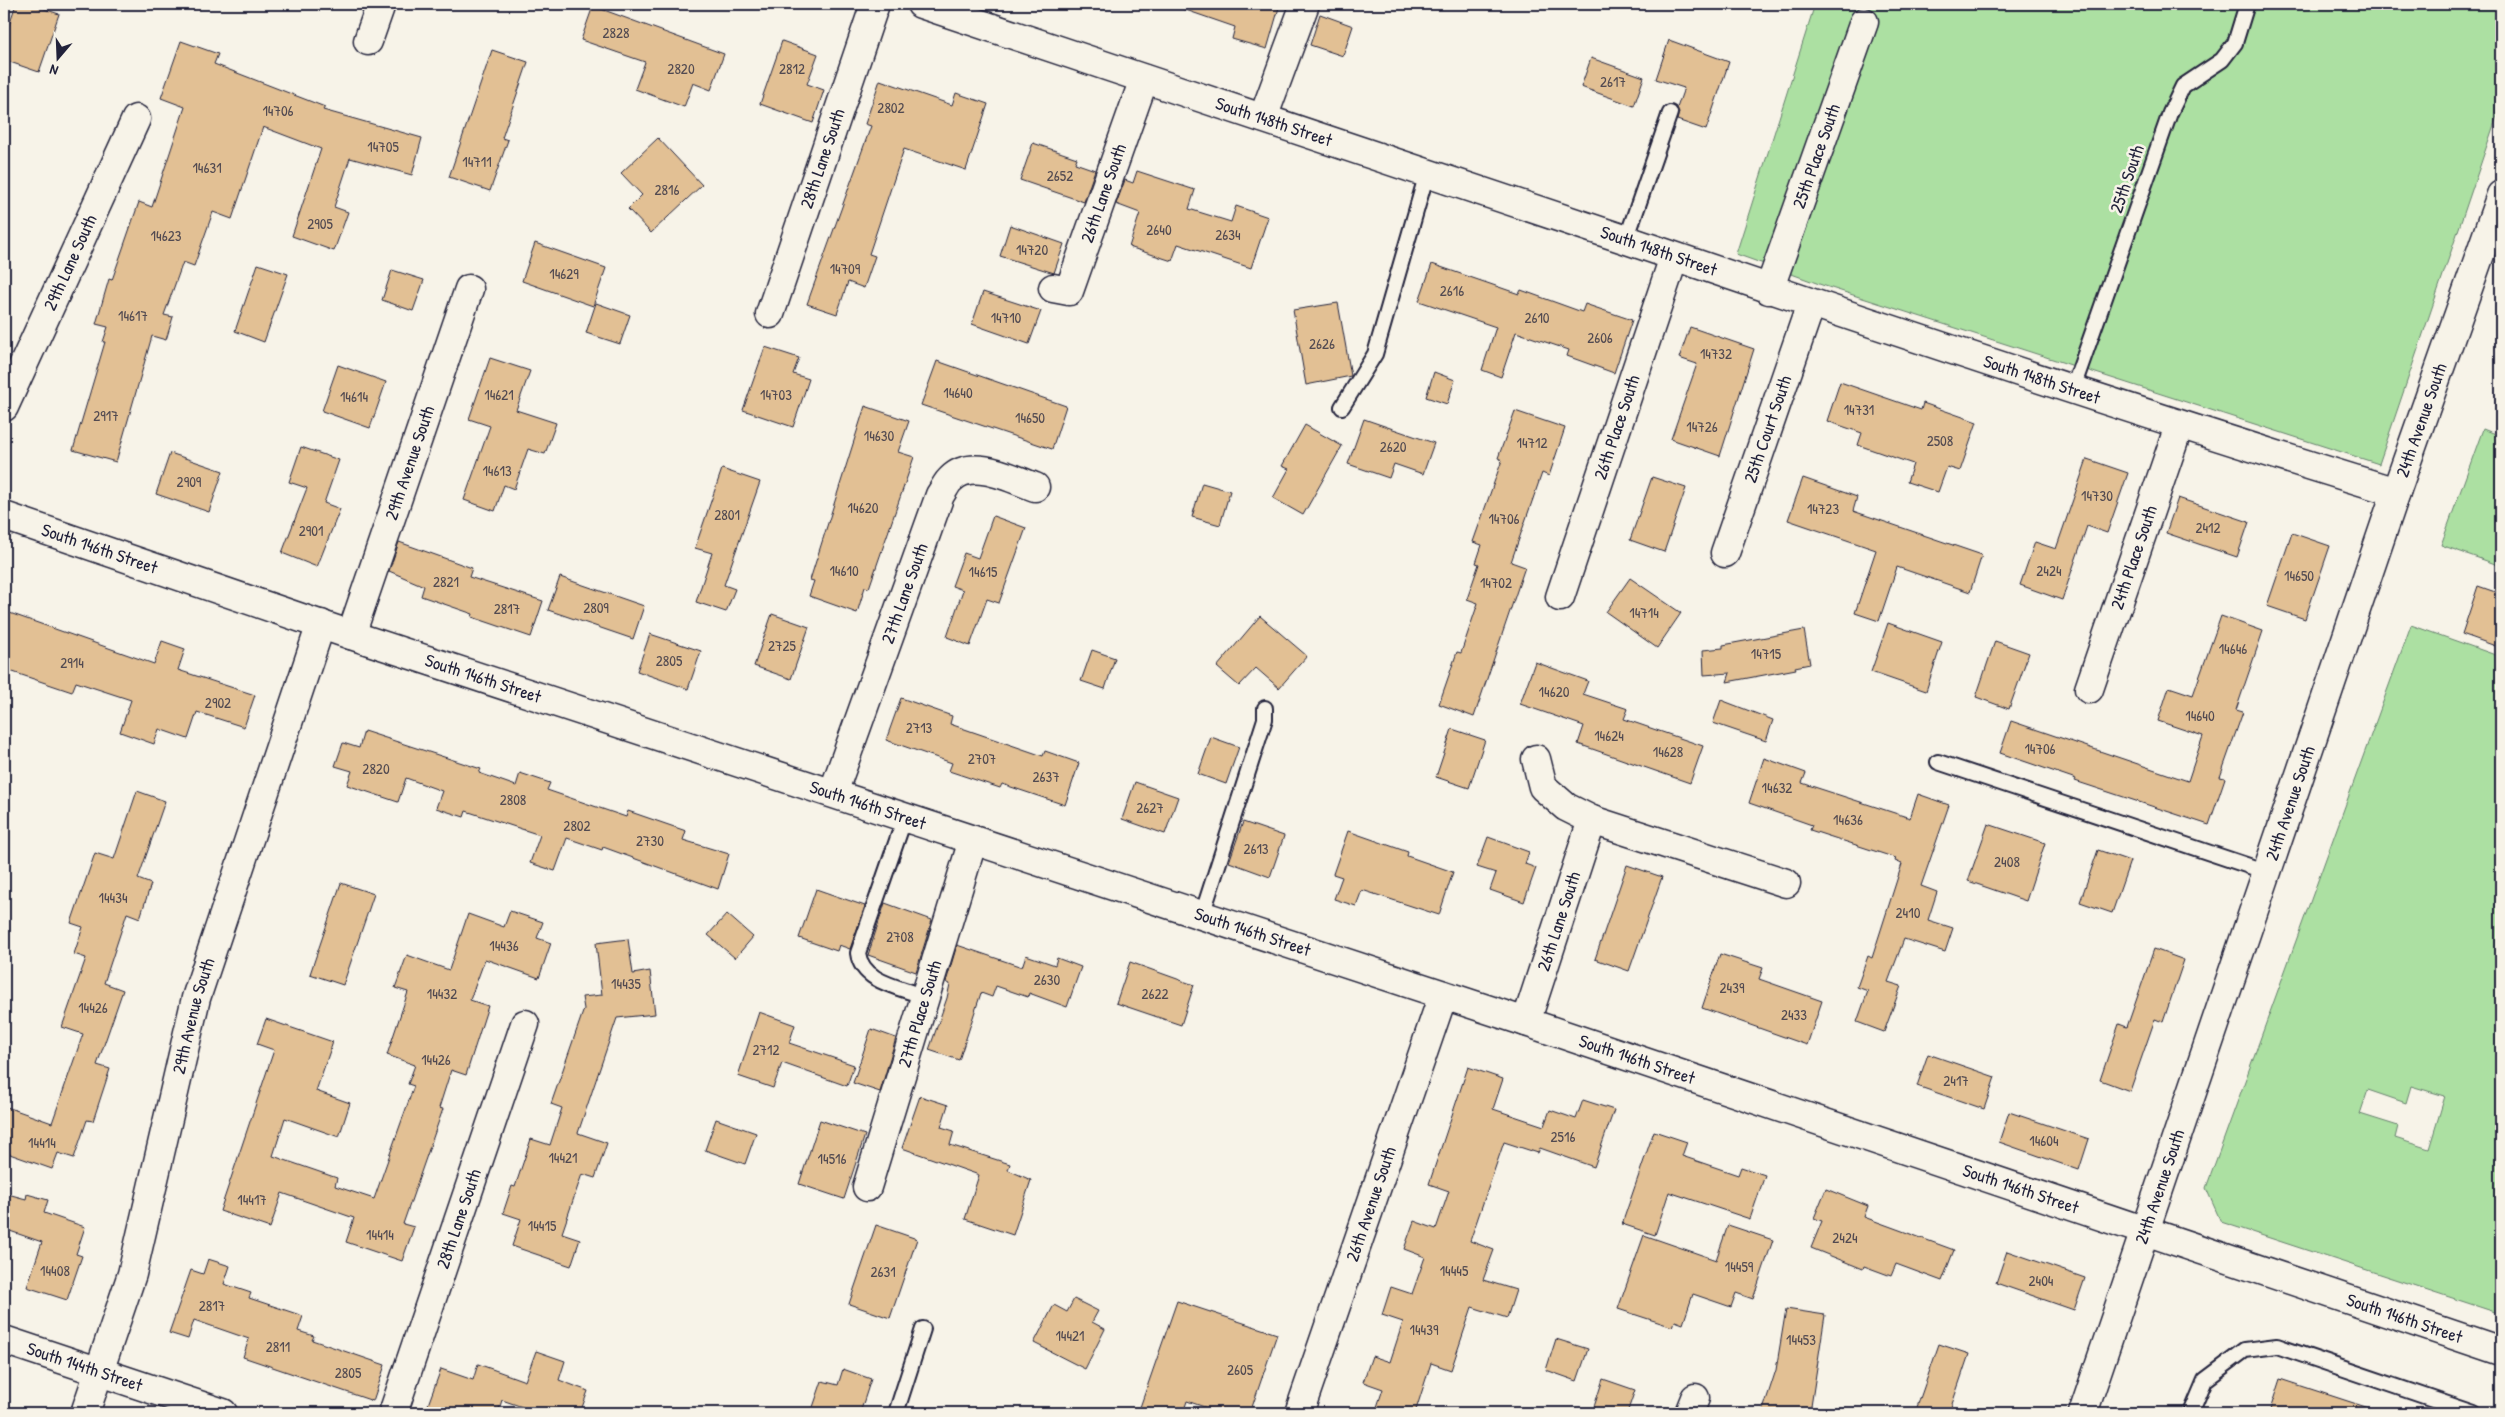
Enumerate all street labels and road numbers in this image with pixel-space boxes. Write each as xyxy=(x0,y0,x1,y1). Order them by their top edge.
street label: South 148th Street xyxy=(1212,90,1336,153)
street label: 25th Place South xyxy=(1786,100,1846,212)
street label: 28th Lane South xyxy=(794,105,851,212)
street label: 26th Lane South xyxy=(1074,140,1132,246)
street label: 25th South xyxy=(2103,141,2150,216)
street label: 29th Lane South xyxy=(37,210,103,314)
street label: South 148th Street xyxy=(1597,219,1721,282)
street label: South 148th Street xyxy=(1980,348,2104,410)
street label: 24th Avenue South xyxy=(2389,359,2453,480)
street label: 26th Place South xyxy=(1587,371,1646,483)
street label: 25th Court South xyxy=(1737,372,1798,486)
street label: 29th Avenue South xyxy=(378,402,440,523)
street label: 24th Place South xyxy=(2104,502,2163,613)
street label: South 146th Street xyxy=(38,517,162,580)
street label: 27th Lane South xyxy=(875,539,934,647)
street label: South 146th Street xyxy=(422,647,545,709)
street label: 24th Avenue South xyxy=(2259,742,2321,864)
street label: South 146th Street xyxy=(807,774,930,836)
street label: 26th Lane South xyxy=(1531,868,1586,974)
street label: South 146th Street xyxy=(1191,901,1315,962)
street label: 29th Avenue South xyxy=(166,954,221,1076)
street label: 27th Place South xyxy=(891,957,948,1070)
street label: South 146th Street xyxy=(1576,1028,1699,1090)
street label: 24th Avenue South xyxy=(2128,1126,2191,1247)
street label: 26th Avenue South xyxy=(1339,1143,1402,1265)
street label: South 146th Street xyxy=(1960,1157,2083,1220)
street label: 28th Lane South xyxy=(430,1165,487,1272)
street label: South 146th Street xyxy=(2343,1287,2467,1349)
street label: South 144th Street xyxy=(24,1335,147,1398)

